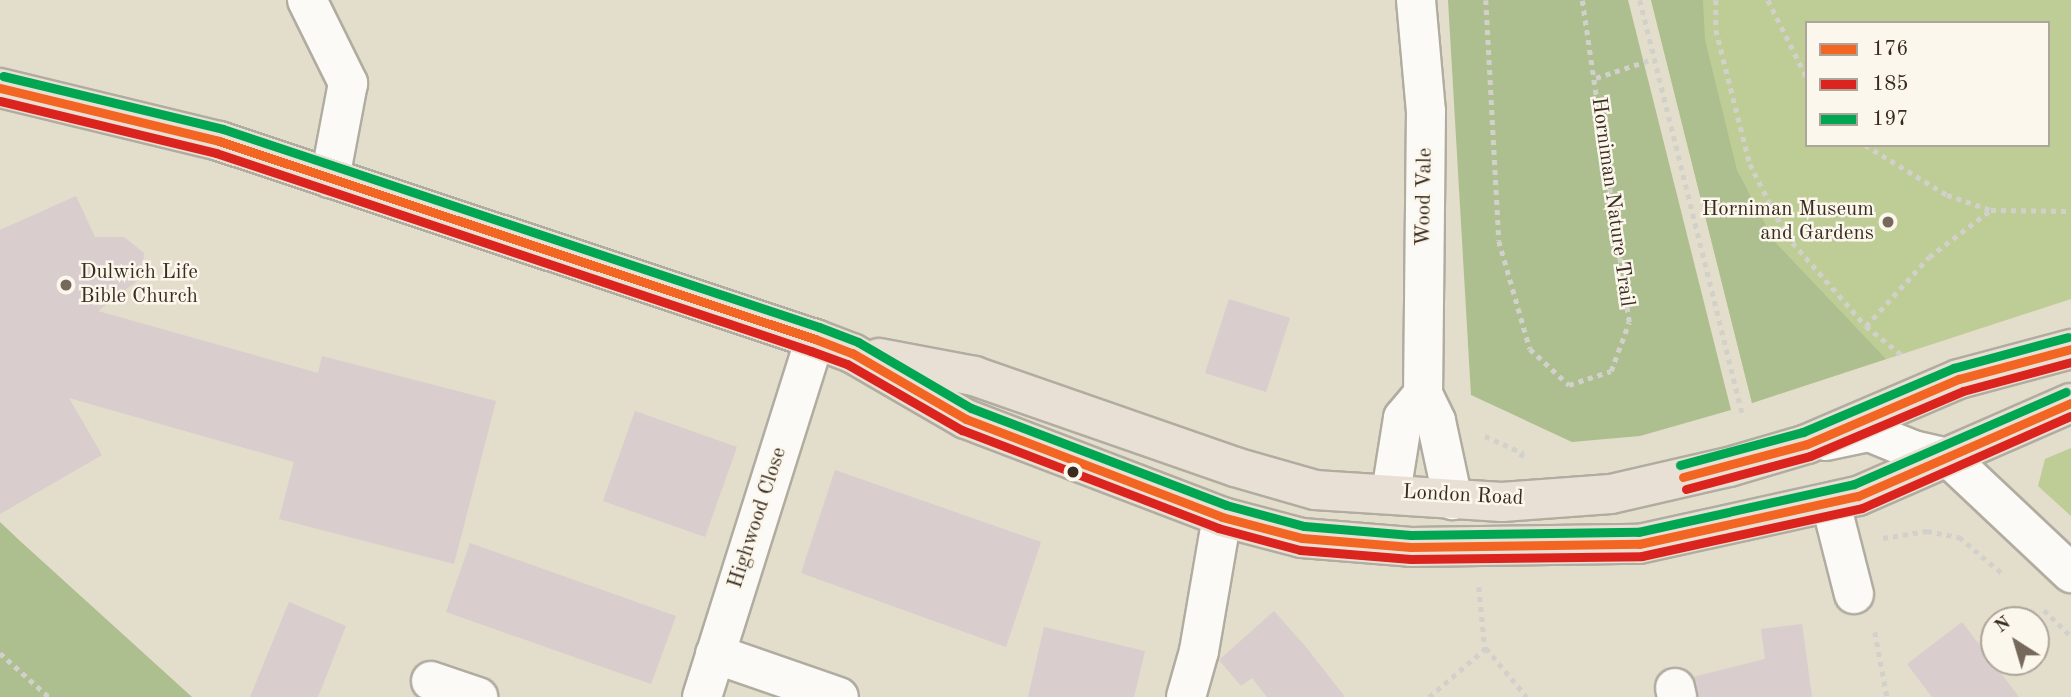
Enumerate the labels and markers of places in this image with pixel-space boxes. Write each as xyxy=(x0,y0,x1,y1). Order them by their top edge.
place label: Horniman Museum and Gardens xyxy=(1702,197,1874,247)
marker: Horniman Museum and Gardens xyxy=(1880,214,1896,230)
place label: Dulwich Life Bible Church xyxy=(80,260,198,310)
marker: Dulwich Life Bible Church xyxy=(58,277,74,293)
unlabelled marker xyxy=(1066,465,1080,479)

